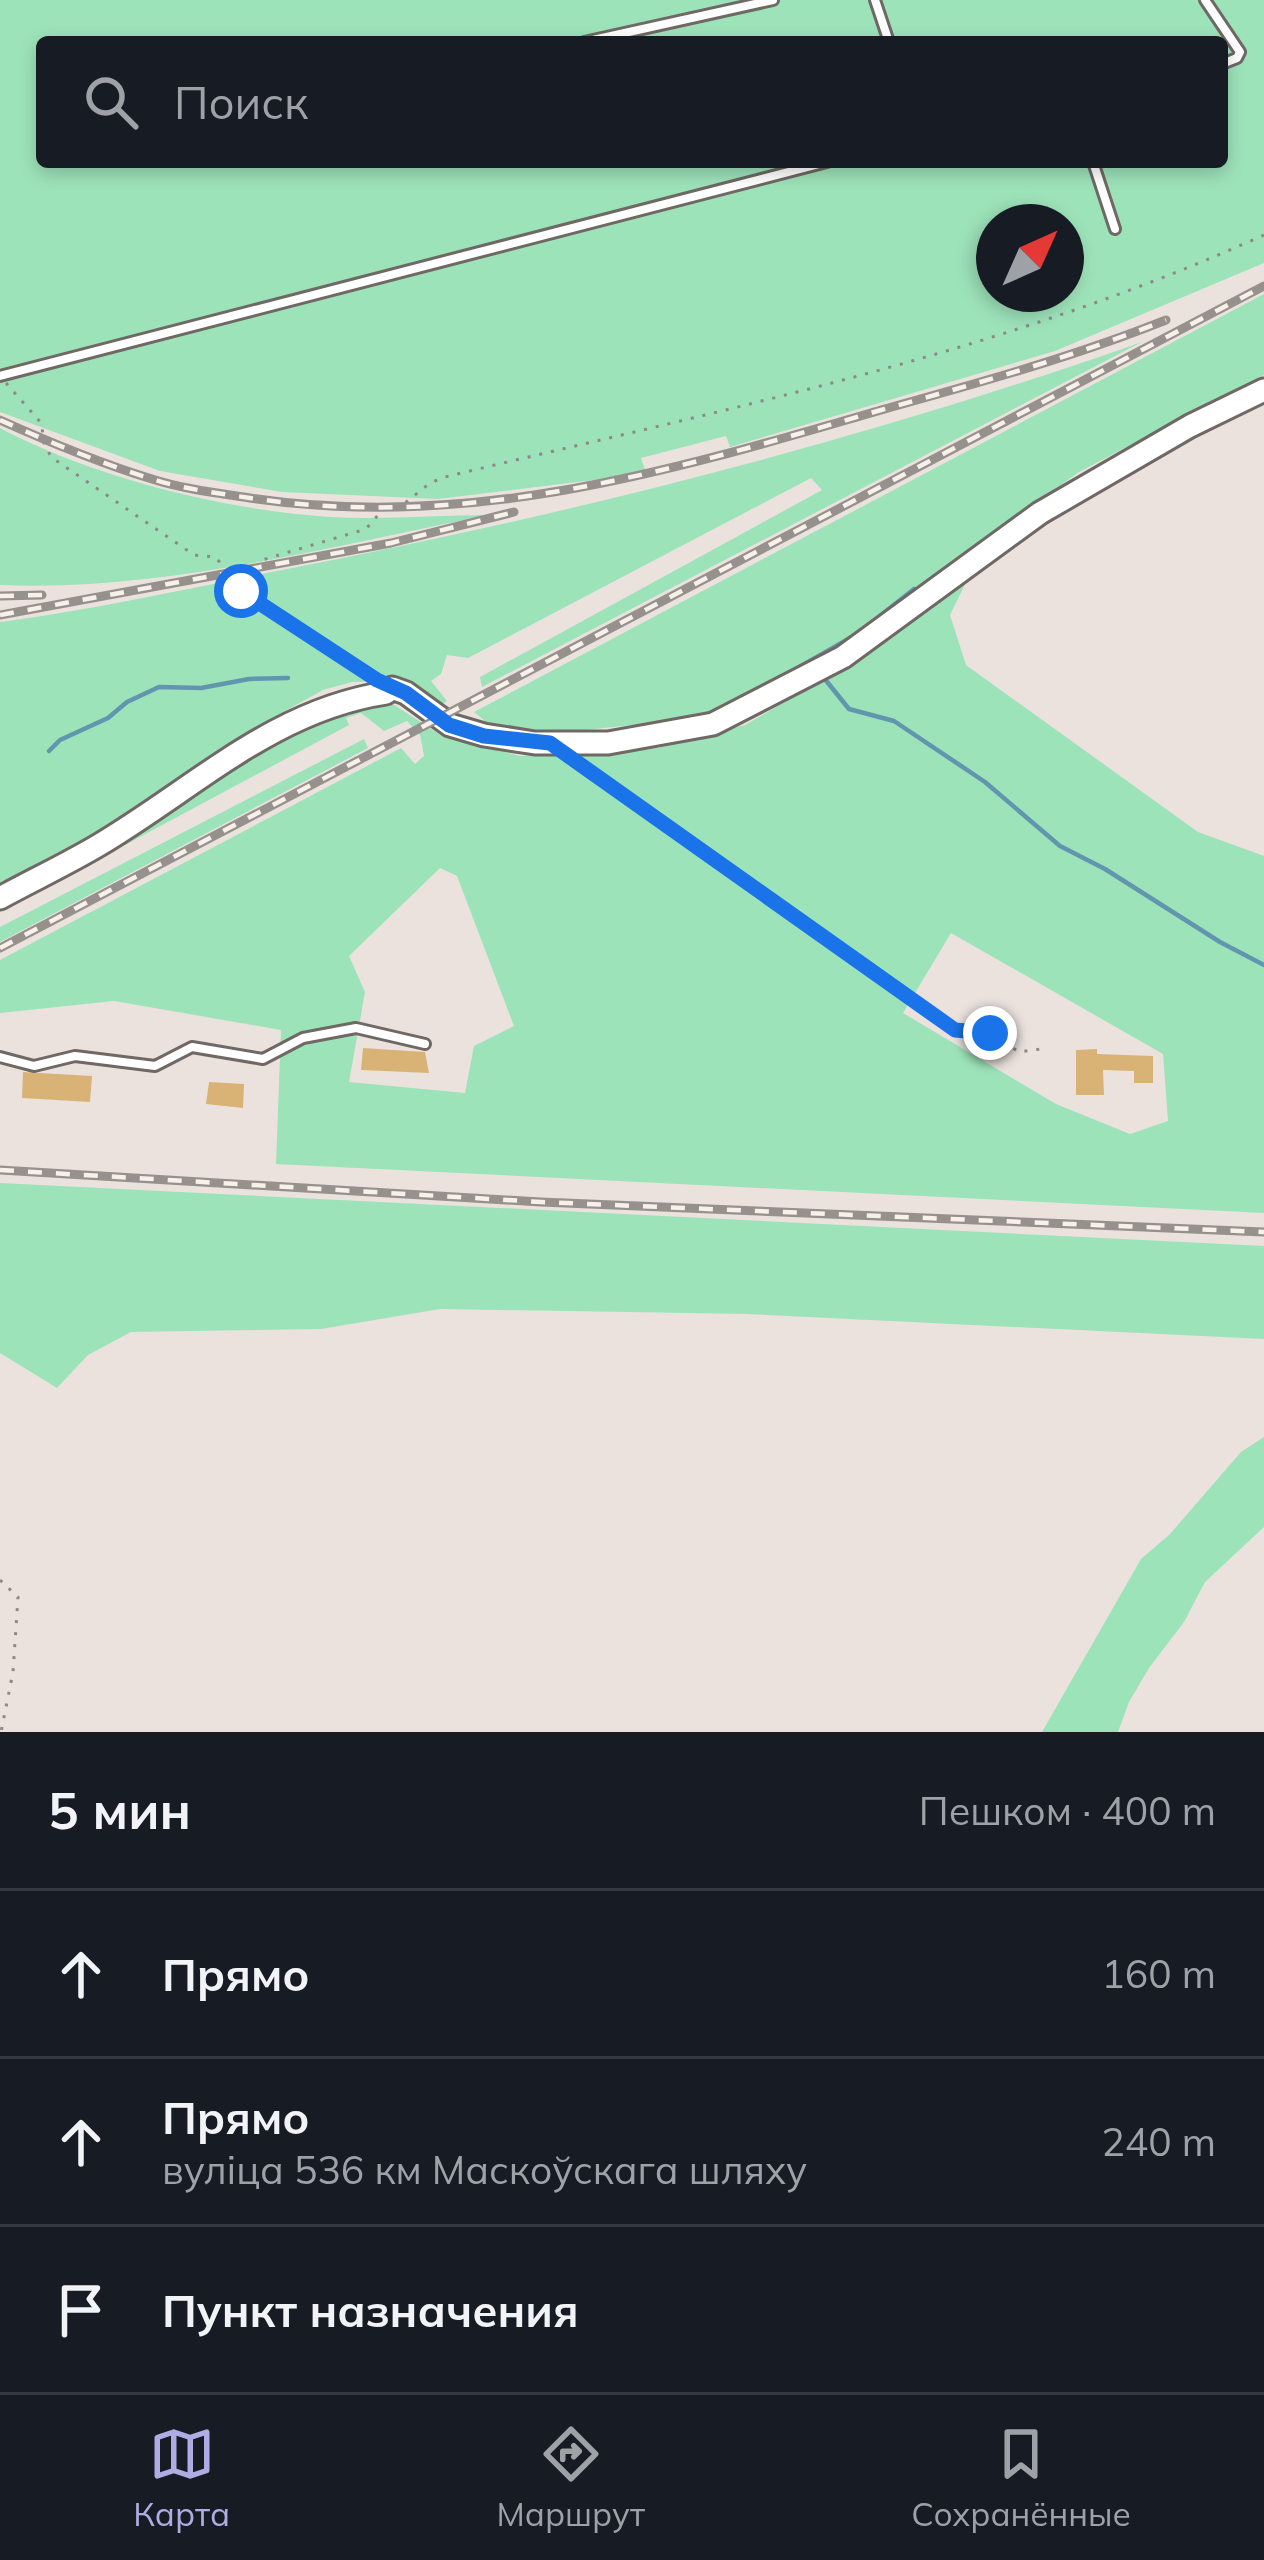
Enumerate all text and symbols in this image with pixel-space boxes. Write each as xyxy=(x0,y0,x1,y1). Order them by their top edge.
search box xyxy=(36,36,1228,168)
icon: search xyxy=(78,69,144,135)
text: Поиск xyxy=(174,74,308,130)
north arrow xyxy=(976,204,1084,312)
route start xyxy=(214,564,268,618)
route end xyxy=(963,1006,1017,1060)
text: 5 мин xyxy=(48,1778,191,1842)
text: Пешком · 400 m xyxy=(919,1786,1216,1835)
icon: ahead xyxy=(48,1941,114,2007)
text: Прямо xyxy=(162,1946,310,2002)
text: 160 m xyxy=(1101,1949,1216,1998)
text: Прямо xyxy=(162,2089,310,2145)
icon: ahead xyxy=(48,2109,114,2175)
text: 240 m xyxy=(1101,2117,1216,2166)
text: вуліца 536 км Маскоўскага шляху xyxy=(162,2145,807,2194)
icon: arrive xyxy=(48,2277,114,2343)
text: Пункт назначения xyxy=(162,2282,579,2338)
tab: Карта xyxy=(133,2421,230,2534)
tab: Маршрут xyxy=(497,2421,645,2534)
tab: Сохранённые xyxy=(911,2421,1131,2534)

